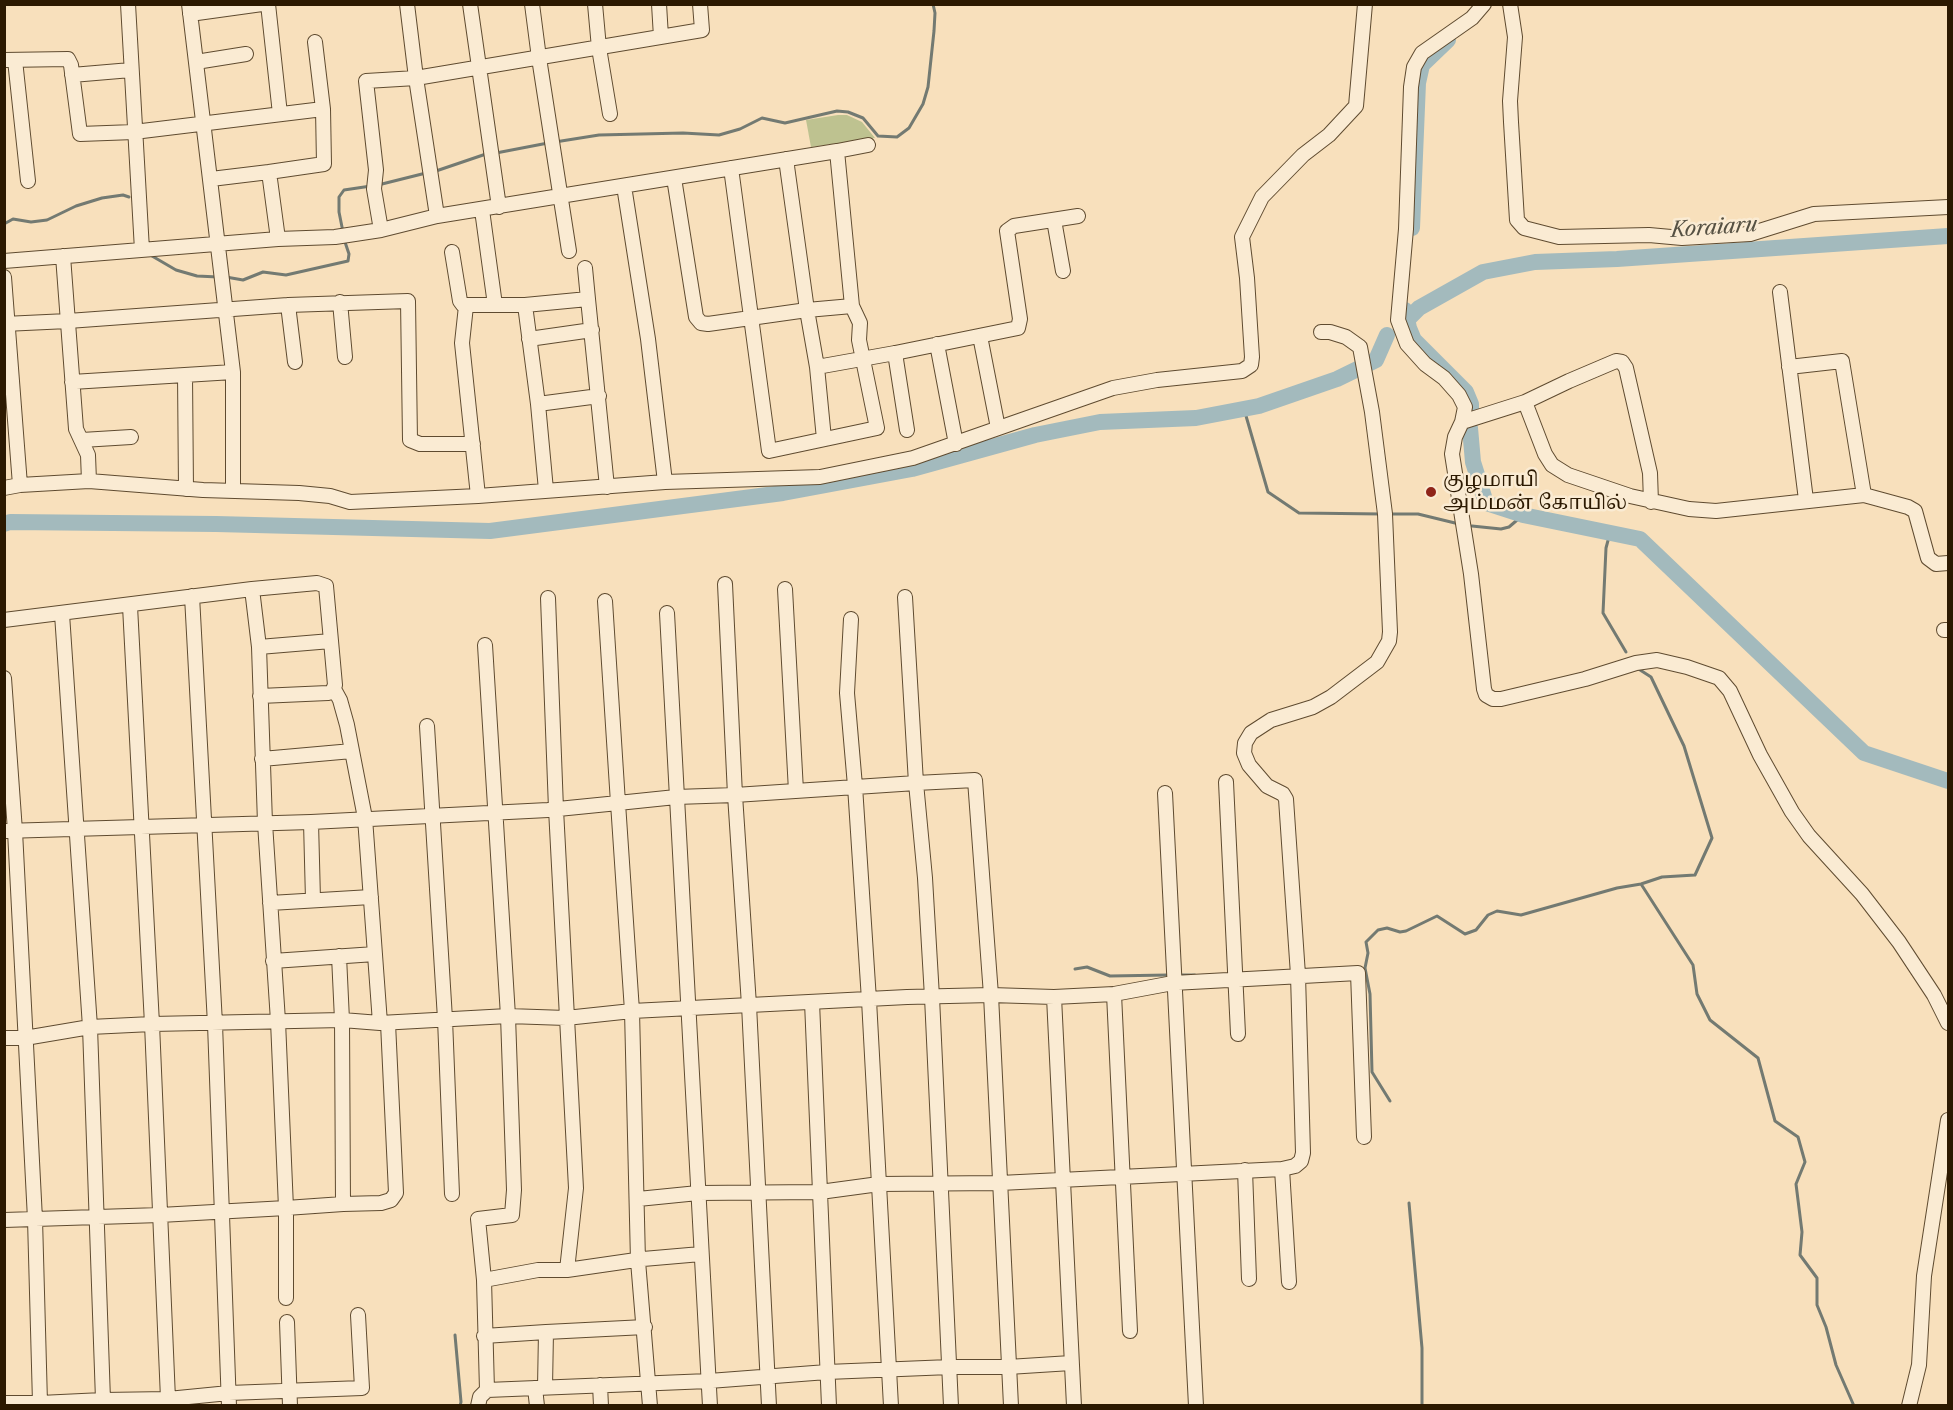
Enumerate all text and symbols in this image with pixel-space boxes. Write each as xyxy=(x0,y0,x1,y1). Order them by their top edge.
water label: Koraiaru xyxy=(1670,212,1758,244)
place label: குழமாயி அம்மன் கோயில் xyxy=(1443,468,1627,515)
marker: குழமாயி அம்மன் கோயில் xyxy=(1424,485,1438,499)

